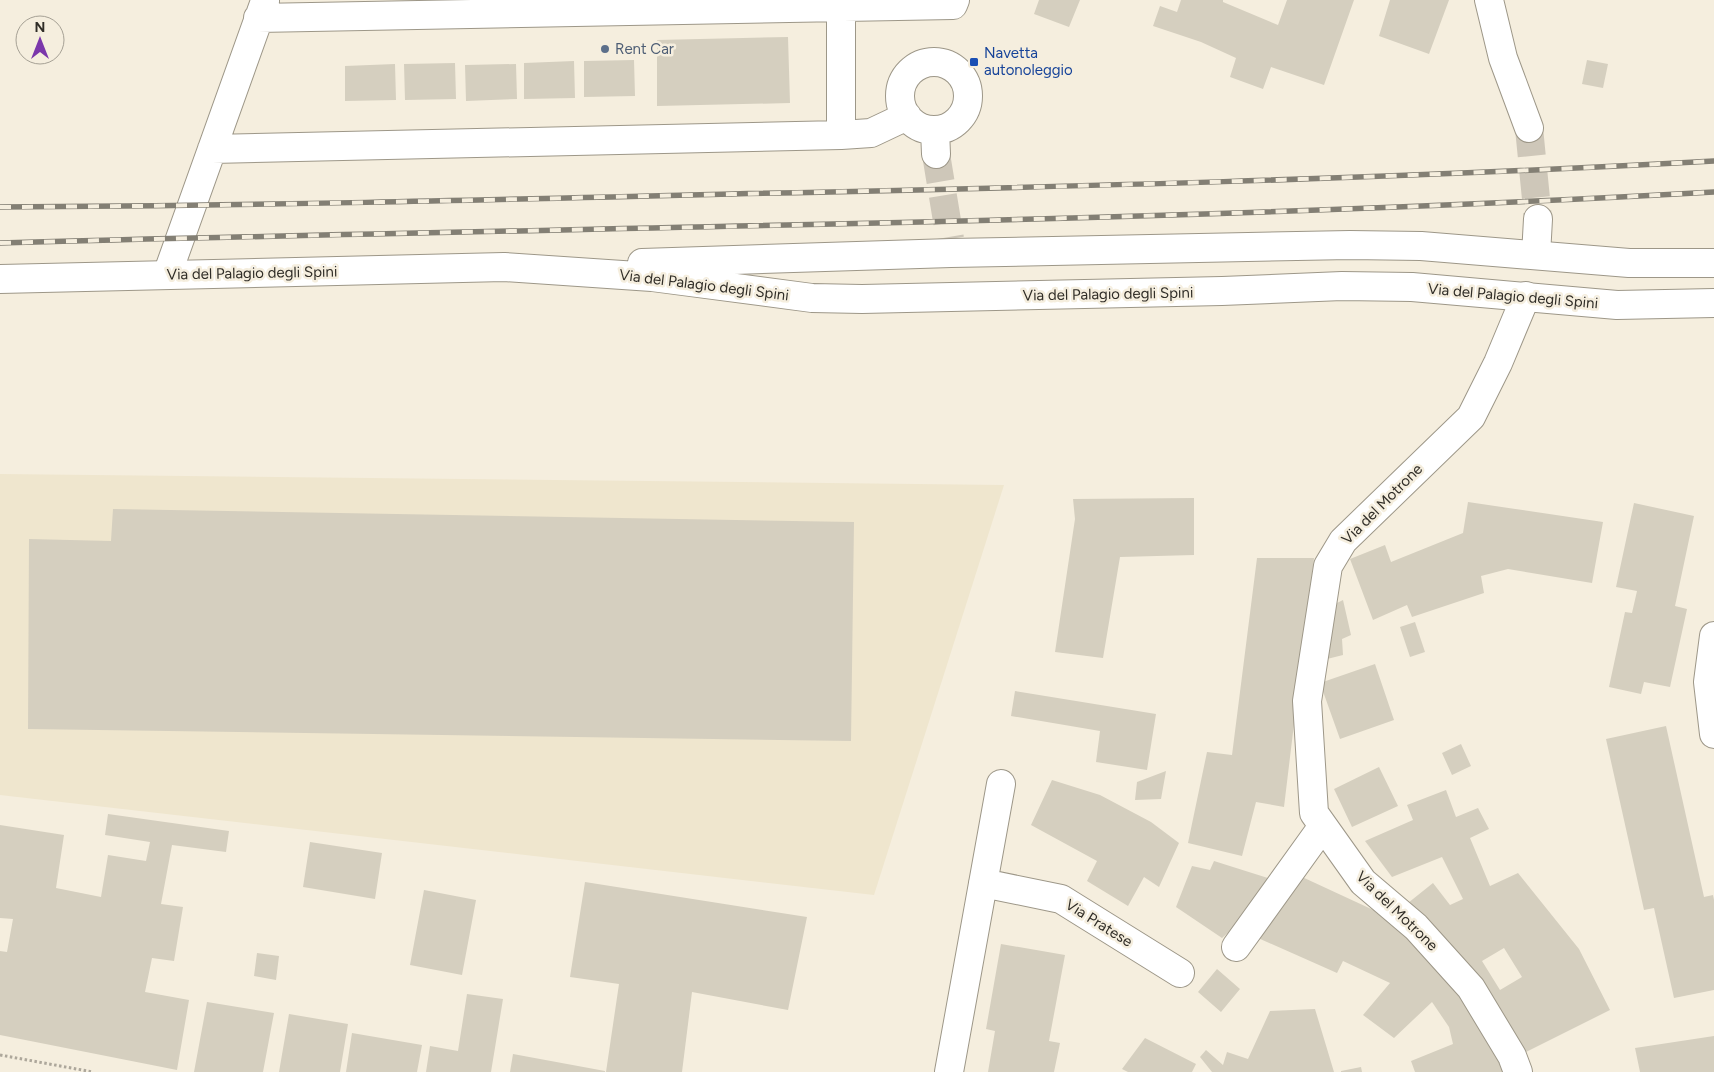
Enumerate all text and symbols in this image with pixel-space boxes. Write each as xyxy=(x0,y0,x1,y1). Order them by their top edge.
north arrow xyxy=(15,15,65,65)
text: N xyxy=(35,19,45,36)
place label: Rent Car xyxy=(615,40,674,58)
marker: Rent Car xyxy=(599,43,611,55)
place label: Navetta autonoleggio xyxy=(984,44,1073,79)
marker: Navetta autonoleggio xyxy=(968,56,980,68)
street label: Via del Palagio degli Spini xyxy=(166,263,338,283)
street label: Via del Palagio degli Spini xyxy=(618,266,790,304)
street label: Via del Palagio degli Spini xyxy=(1427,280,1599,312)
street label: Via del Palagio degli Spini xyxy=(1022,284,1194,304)
street label: Via del Motrone xyxy=(1338,460,1426,548)
street label: Via del Motrone xyxy=(1352,867,1442,955)
street label: Via Pratese xyxy=(1062,895,1136,951)

